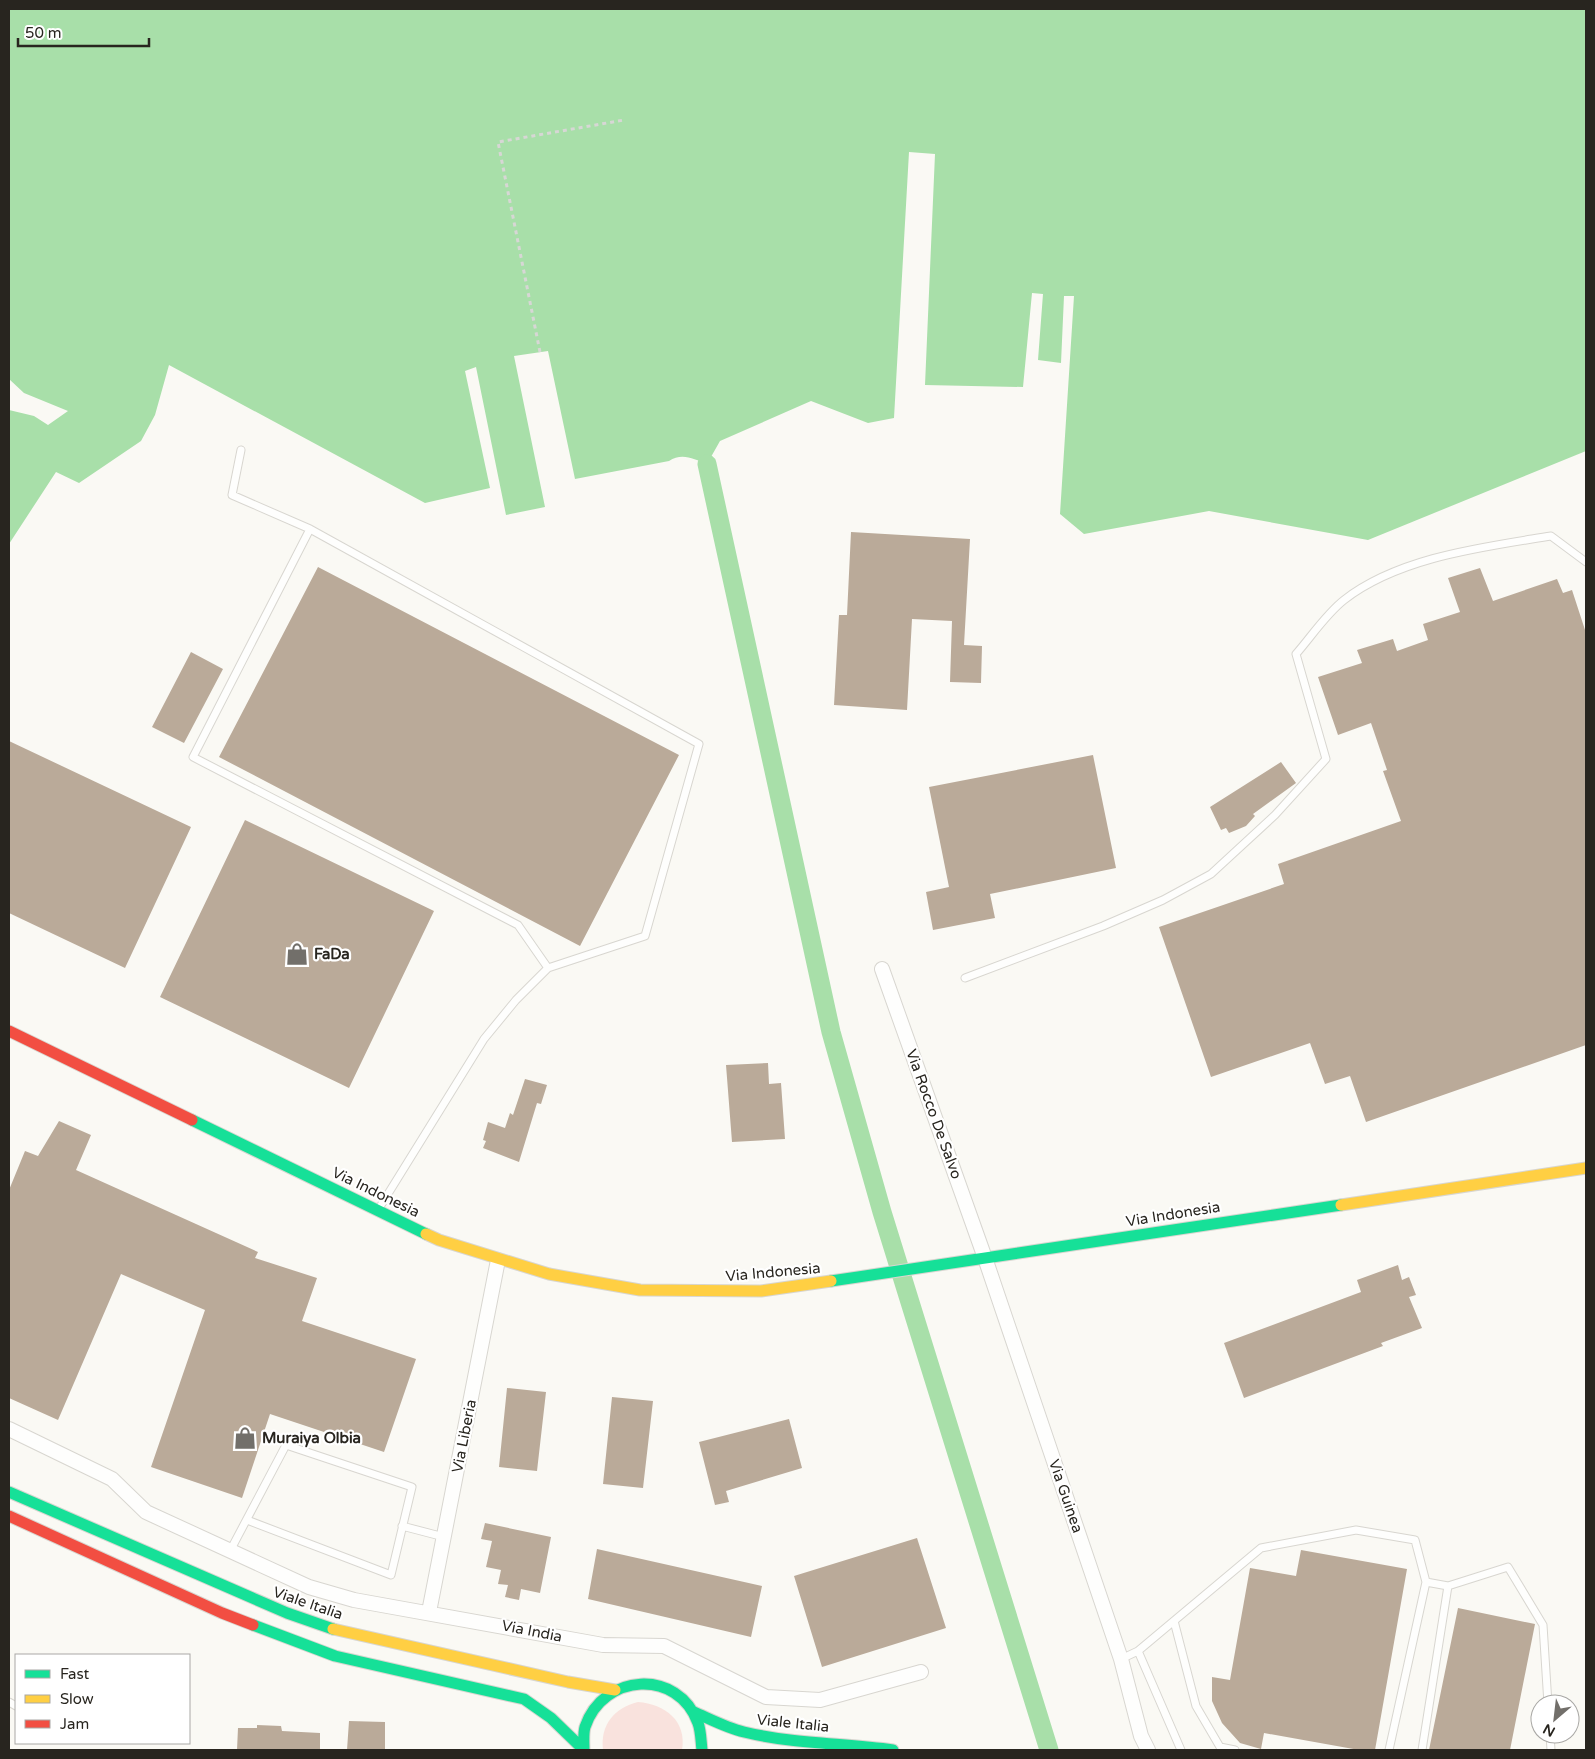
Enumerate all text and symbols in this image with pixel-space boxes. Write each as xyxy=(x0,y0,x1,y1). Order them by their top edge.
scale bar xyxy=(18,15,149,47)
text: 50 m xyxy=(25,24,62,42)
shop icon: FaDa xyxy=(284,941,310,967)
place label: FaDa xyxy=(314,945,350,963)
street label: Via Rocco De Salvo xyxy=(902,1047,966,1181)
street label: Via Indonesia xyxy=(329,1163,423,1221)
street label: Via Indonesia xyxy=(1125,1198,1221,1230)
street label: Via Indonesia xyxy=(725,1259,821,1285)
street label: Via Liberia xyxy=(448,1398,480,1474)
shop icon: Muraiya Olbia xyxy=(232,1425,258,1451)
place label: Muraiya Olbia xyxy=(262,1429,361,1448)
street label: Via Guinea xyxy=(1045,1457,1087,1535)
street label: Viale Italia xyxy=(271,1583,345,1623)
street label: Via India xyxy=(500,1616,564,1646)
legend xyxy=(15,1654,190,1744)
text: Fast xyxy=(60,1665,90,1683)
text: Slow xyxy=(60,1690,94,1708)
north arrow xyxy=(1530,1694,1580,1744)
street label: Viale Italia xyxy=(756,1710,830,1736)
text: Jam xyxy=(60,1715,89,1733)
text: N xyxy=(1540,1720,1558,1740)

